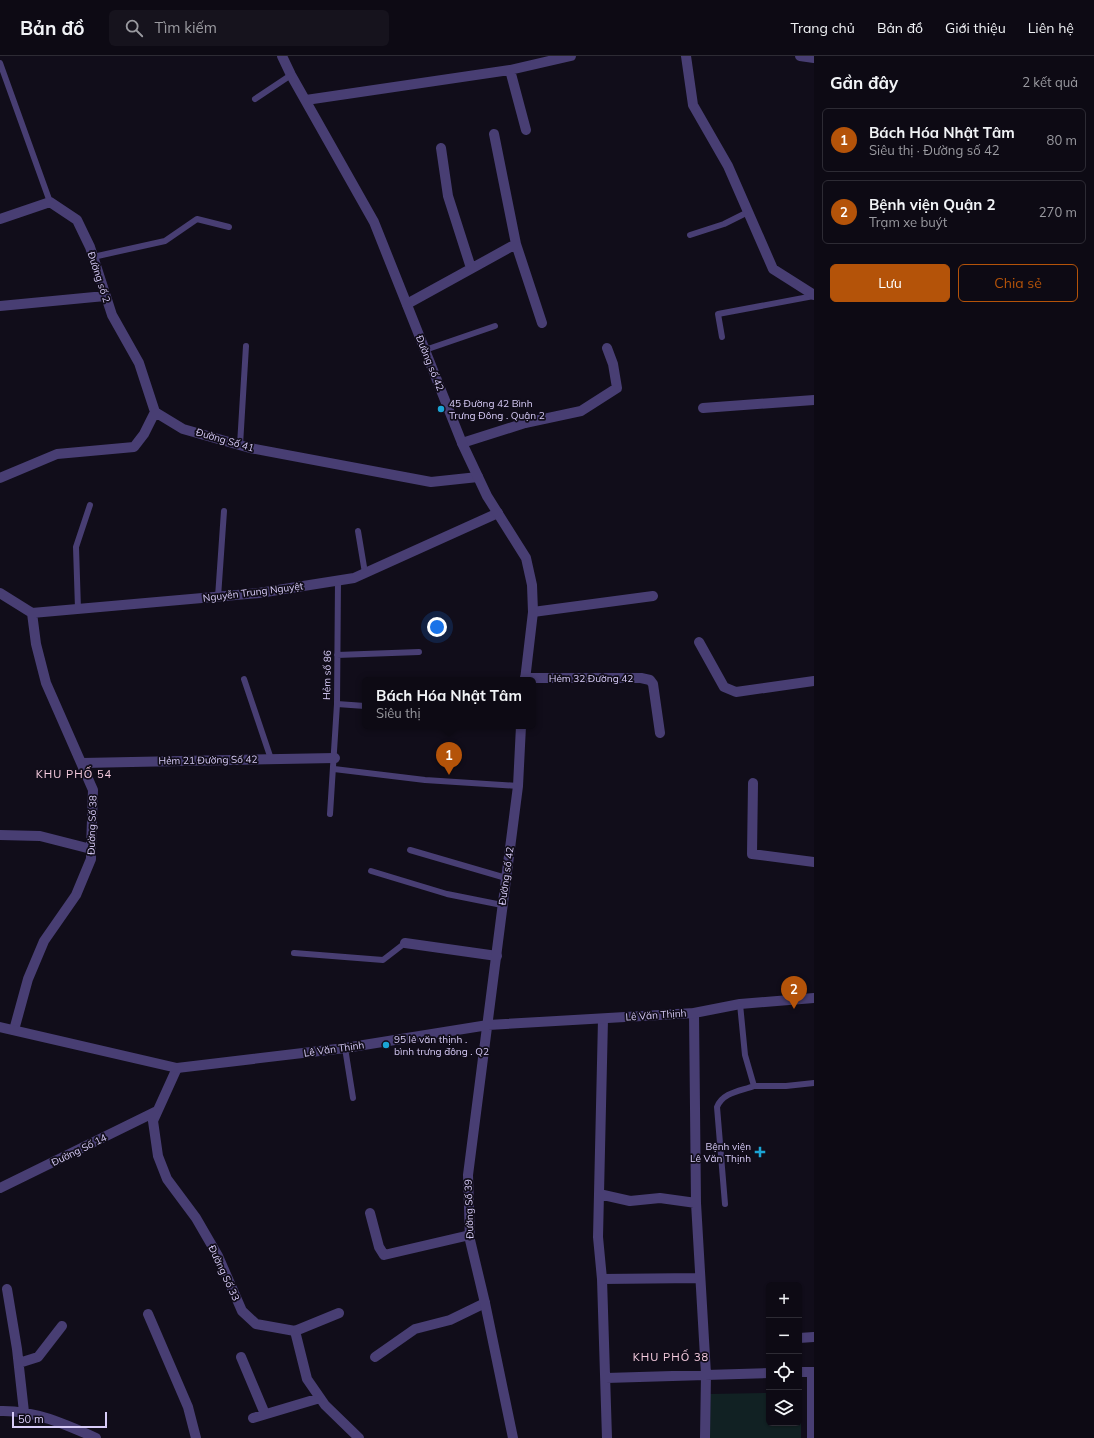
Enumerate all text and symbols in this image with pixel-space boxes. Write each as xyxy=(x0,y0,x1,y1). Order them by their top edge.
search box xyxy=(109,10,389,46)
text: Bản đồ xyxy=(20,16,85,40)
icon: search xyxy=(123,17,145,39)
text: Tìm kiếm xyxy=(155,18,217,37)
text: Trang chủ xyxy=(791,19,855,37)
text: Bản đồ xyxy=(877,19,923,37)
text: Giới thiệu xyxy=(945,19,1006,37)
text: Liên hệ xyxy=(1028,19,1074,37)
text: Gần đây xyxy=(830,72,898,93)
text: 2 kết quả xyxy=(1022,74,1078,90)
text: Bách Hóa Nhật Tâm xyxy=(869,123,1015,142)
text: 1 xyxy=(840,132,848,148)
text: 80 m xyxy=(1047,132,1077,148)
text: Siêu thị · Đường số 42 xyxy=(869,142,1000,158)
text: Bệnh viện Quận 2 xyxy=(869,195,995,214)
text: 2 xyxy=(840,204,848,220)
text: 270 m xyxy=(1039,204,1077,220)
text: Trạm xe buýt xyxy=(869,214,947,230)
street label: Đường số 2 xyxy=(85,250,113,304)
button: Lưu xyxy=(830,264,950,302)
button: Chia sẻ xyxy=(958,264,1078,302)
street label: Đường số 42 xyxy=(413,333,447,393)
place label: 45 Đường 42 Bình Trưng Đông . Quận 2 xyxy=(449,397,545,422)
marker: 45 Đường 42 Bình Trưng Đông . Quận 2 xyxy=(436,404,446,414)
street label: Đường Số 41 xyxy=(194,425,256,455)
street label: Nguyễn Trung Nguyệt xyxy=(202,579,304,605)
your location xyxy=(427,617,447,637)
street label: Hẻm số 86 xyxy=(320,650,334,700)
street label: Hẻm 32 Đường 42 xyxy=(549,672,633,685)
popup xyxy=(362,677,536,729)
text: Bách Hóa Nhật Tâm xyxy=(376,686,522,705)
text: Siêu thị xyxy=(376,705,421,721)
pin: 1 xyxy=(436,742,462,775)
street label: Hẻm 21 Đường Số 42 xyxy=(158,753,258,767)
district label: KHU PHỐ 54 xyxy=(36,766,112,781)
street label: Đường Số 38 xyxy=(84,795,100,855)
street label: Đường số 42 xyxy=(495,846,517,906)
pin: 2 xyxy=(781,976,807,1009)
street label: Lê Văn Thịnh xyxy=(625,1006,687,1024)
place label: 95 lê văn thịnh . bình trưng đông . Q2 xyxy=(394,1033,489,1058)
street label: Lê Văn Thịnh xyxy=(303,1038,365,1060)
marker: 95 lê văn thịnh . bình trưng đông . Q2 xyxy=(381,1040,391,1050)
street label: Đường Số 14 xyxy=(49,1131,109,1169)
place label: Bệnh viện Lê Văn Thịnh xyxy=(690,1140,751,1165)
marker: Bệnh viện Lê Văn Thịnh xyxy=(754,1146,766,1158)
street label: Đường Số 39 xyxy=(461,1179,477,1239)
street label: Đường Số 33 xyxy=(205,1243,243,1303)
map controls xyxy=(766,1282,802,1426)
button: + xyxy=(766,1282,802,1318)
button: − xyxy=(766,1318,802,1354)
district label: KHU PHỐ 38 xyxy=(633,1349,709,1364)
button: locate xyxy=(766,1354,802,1390)
button: layers xyxy=(766,1390,802,1426)
scale bar xyxy=(12,1410,107,1429)
text: 50 m xyxy=(18,1412,44,1426)

